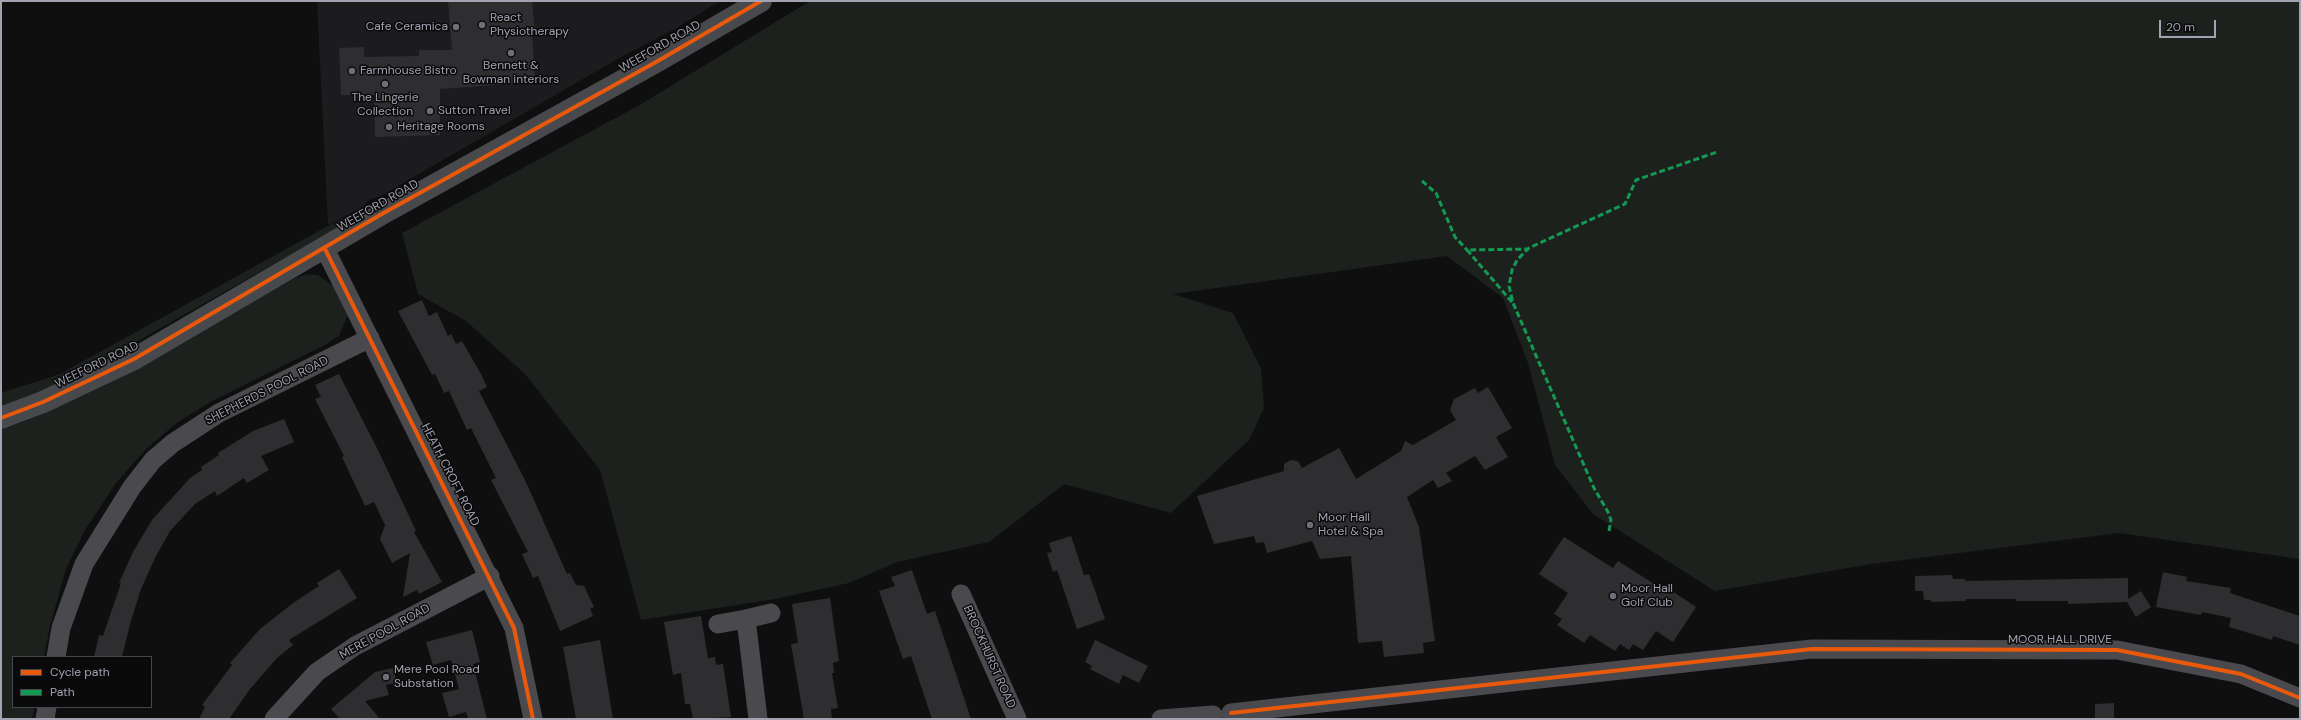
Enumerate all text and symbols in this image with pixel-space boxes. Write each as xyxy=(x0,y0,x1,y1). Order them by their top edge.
place label: React Physiotherapy xyxy=(490,11,569,39)
scale bar xyxy=(2161,12,2218,38)
street label: WEEFORD ROAD xyxy=(617,18,703,76)
text: 20 m xyxy=(2166,19,2195,35)
place label: Cafe Ceramica xyxy=(366,20,448,34)
marker: React Physiotherapy xyxy=(477,20,487,30)
marker: Cafe Ceramica xyxy=(451,22,461,32)
marker: Bennett & Bowman interiors xyxy=(506,48,516,58)
place label: Bennett & Bowman interiors xyxy=(463,59,559,87)
place label: Farmhouse Bistro xyxy=(360,64,457,78)
marker: Farmhouse Bistro xyxy=(347,66,357,76)
marker: The Lingerie Collection xyxy=(380,79,390,89)
place label: The Lingerie Collection xyxy=(351,91,419,119)
place label: Sutton Travel xyxy=(438,104,511,118)
marker: Sutton Travel xyxy=(425,106,435,116)
place label: Heritage Rooms xyxy=(397,120,485,134)
marker: Heritage Rooms xyxy=(384,122,394,132)
street label: WEEFORD ROAD xyxy=(335,177,421,235)
street label: WEEFORD ROAD xyxy=(53,338,141,392)
street label: SHEPHERDS POOL ROAD xyxy=(203,354,331,428)
street label: HEATH CROFT ROAD xyxy=(418,421,482,529)
place label: Moor Hall Hotel & Spa xyxy=(1318,511,1383,539)
marker: Moor Hall Hotel & Spa xyxy=(1305,520,1315,530)
place label: Moor Hall Golf Club xyxy=(1621,582,1673,610)
marker: Moor Hall Golf Club xyxy=(1608,591,1618,601)
street label: MERE POOL ROAD xyxy=(337,601,433,663)
street label: BROCKHURST ROAD xyxy=(960,603,1018,711)
street label: MOOR HALL DRIVE xyxy=(2008,633,2112,647)
legend xyxy=(12,656,152,708)
place label: Mere Pool Road Substation xyxy=(394,663,480,691)
text: Cycle path xyxy=(50,664,110,680)
marker: Mere Pool Road Substation xyxy=(381,672,391,682)
text: Path xyxy=(50,684,75,700)

